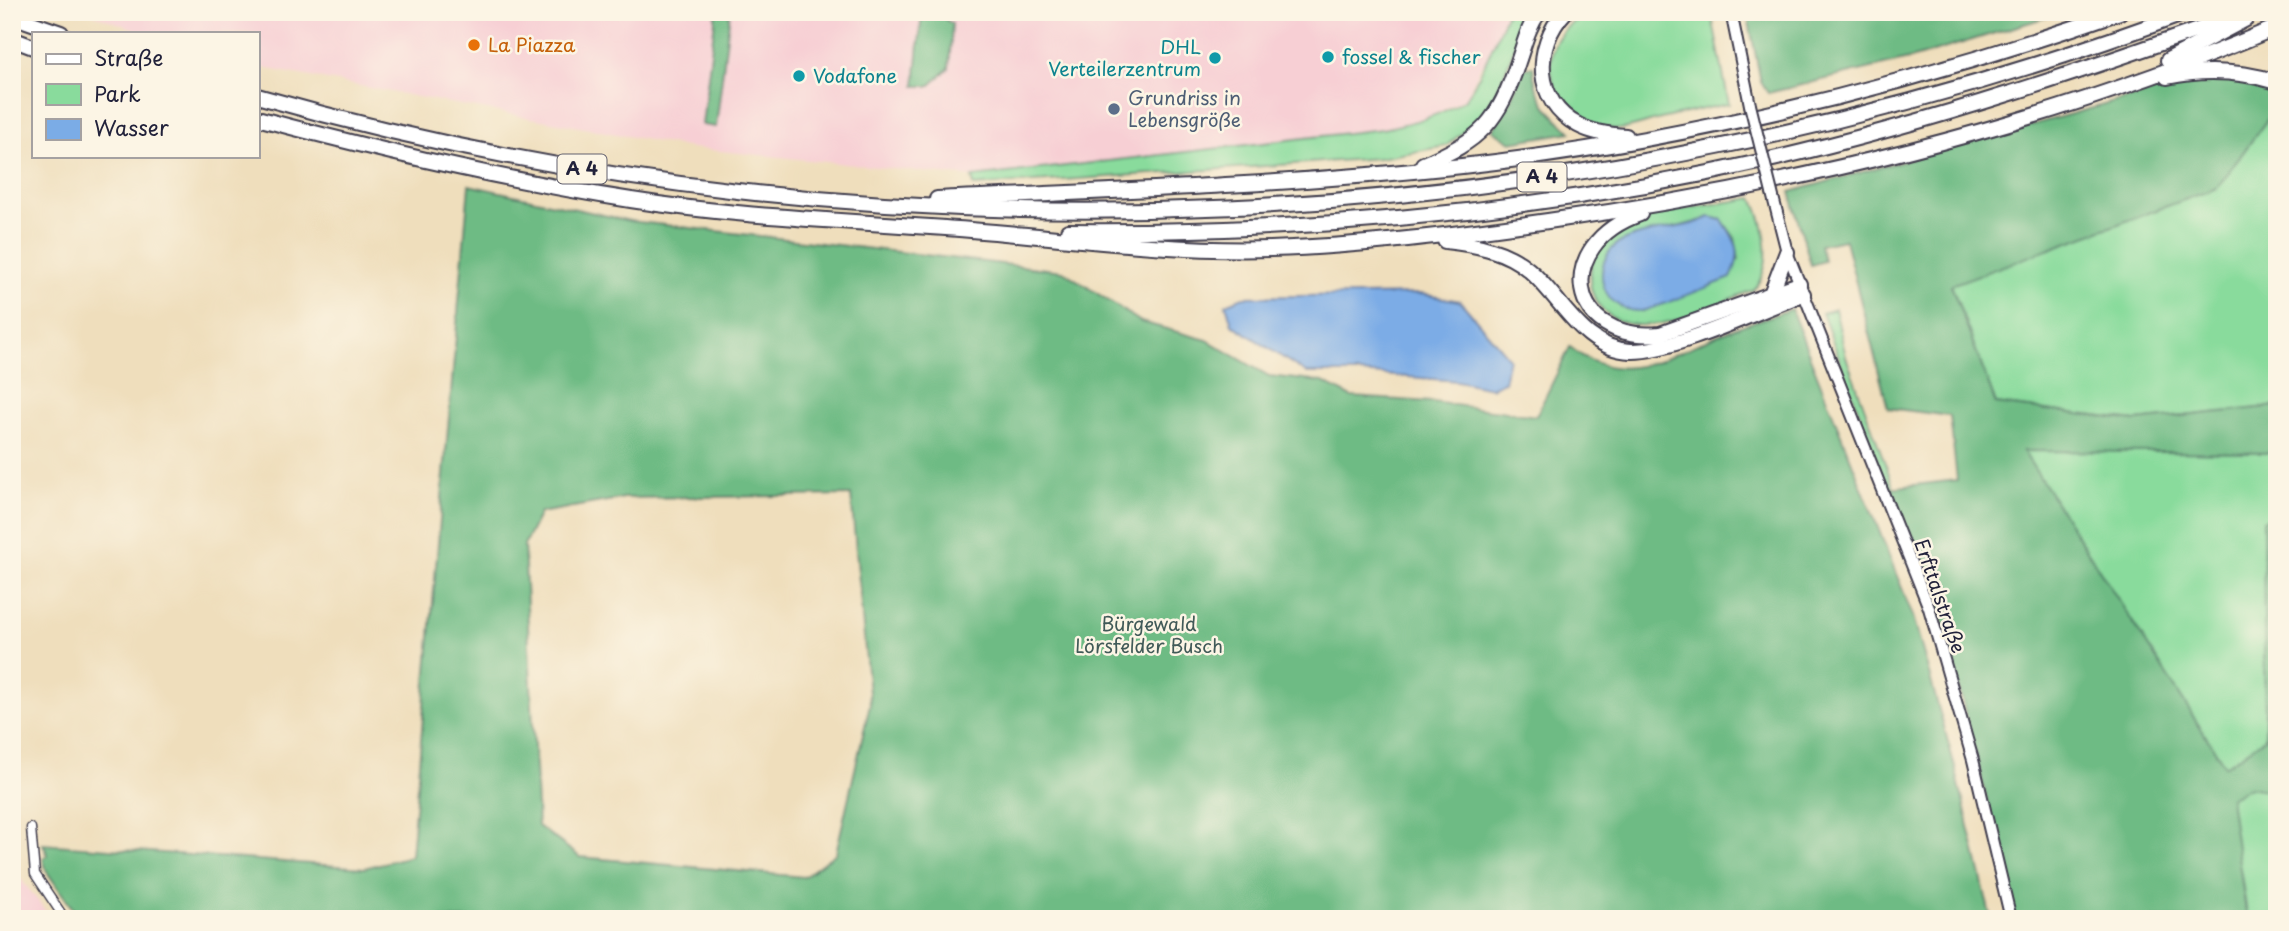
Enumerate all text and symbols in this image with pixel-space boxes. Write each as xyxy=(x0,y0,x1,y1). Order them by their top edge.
place label: La Piazza xyxy=(488,30,576,58)
legend xyxy=(32,32,259,158)
place label: DHL Verteilerzentrum xyxy=(1048,32,1201,82)
marker: La Piazza xyxy=(466,37,482,53)
text: Straße xyxy=(94,41,163,73)
place label: fossel & fischer xyxy=(1342,42,1481,70)
marker: fossel & fischer xyxy=(1320,49,1336,65)
marker: DHL Verteilerzentrum xyxy=(1207,50,1223,66)
place label: Vodafone xyxy=(813,61,897,89)
marker: Vodafone xyxy=(791,68,807,84)
text: Park xyxy=(94,77,141,109)
place label: Grundriss in Lebensgröße xyxy=(1128,83,1241,133)
marker: Grundriss in Lebensgröße xyxy=(1106,101,1122,117)
text: Wasser xyxy=(94,111,169,143)
road number: A 4 xyxy=(558,154,606,184)
road number: A 4 xyxy=(1518,162,1566,192)
street label: Erfttalstraße xyxy=(1908,535,1974,657)
park label: Bürgewald Lörsfelder Busch xyxy=(1075,609,1223,659)

